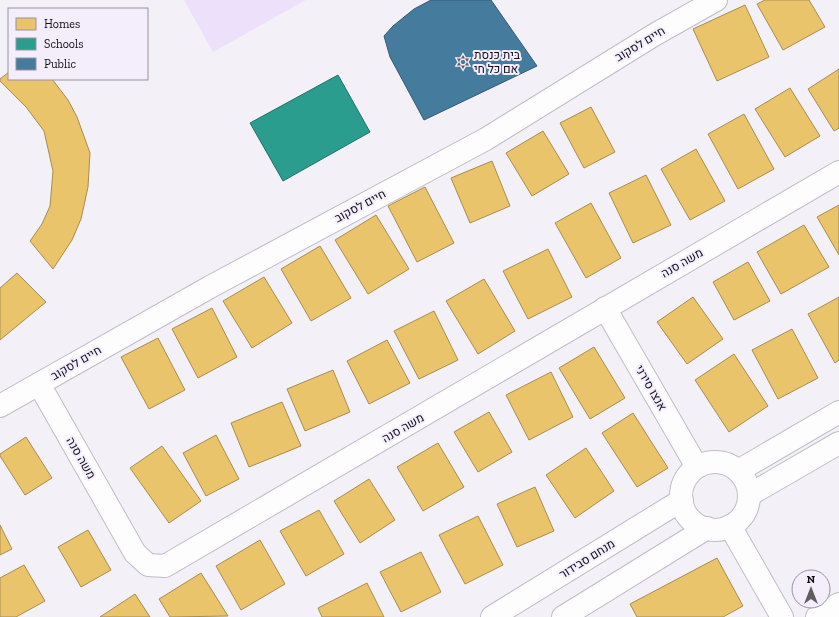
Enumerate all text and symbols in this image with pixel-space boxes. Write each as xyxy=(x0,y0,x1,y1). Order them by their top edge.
legend xyxy=(8,8,148,80)
text: Homes xyxy=(44,17,80,31)
street label: חיים לסקוב xyxy=(612,24,668,64)
text: Schools xyxy=(44,37,83,51)
place label: בית כנסת אם כל חי xyxy=(474,48,521,76)
synagogue icon: בית כנסת אם כל חי xyxy=(455,54,471,70)
text: Public xyxy=(44,57,77,71)
street label: חיים לסקוב xyxy=(332,187,388,225)
street label: משה סנה xyxy=(659,245,705,281)
street label: חיים לסקוב xyxy=(48,343,104,383)
street label: אנצו סירני xyxy=(632,363,670,413)
street label: משה סנה xyxy=(380,410,426,446)
street label: משה סנה xyxy=(63,435,99,481)
street label: מנחם סבידור xyxy=(557,536,617,582)
north arrow xyxy=(791,569,831,609)
text: N xyxy=(807,573,816,586)

